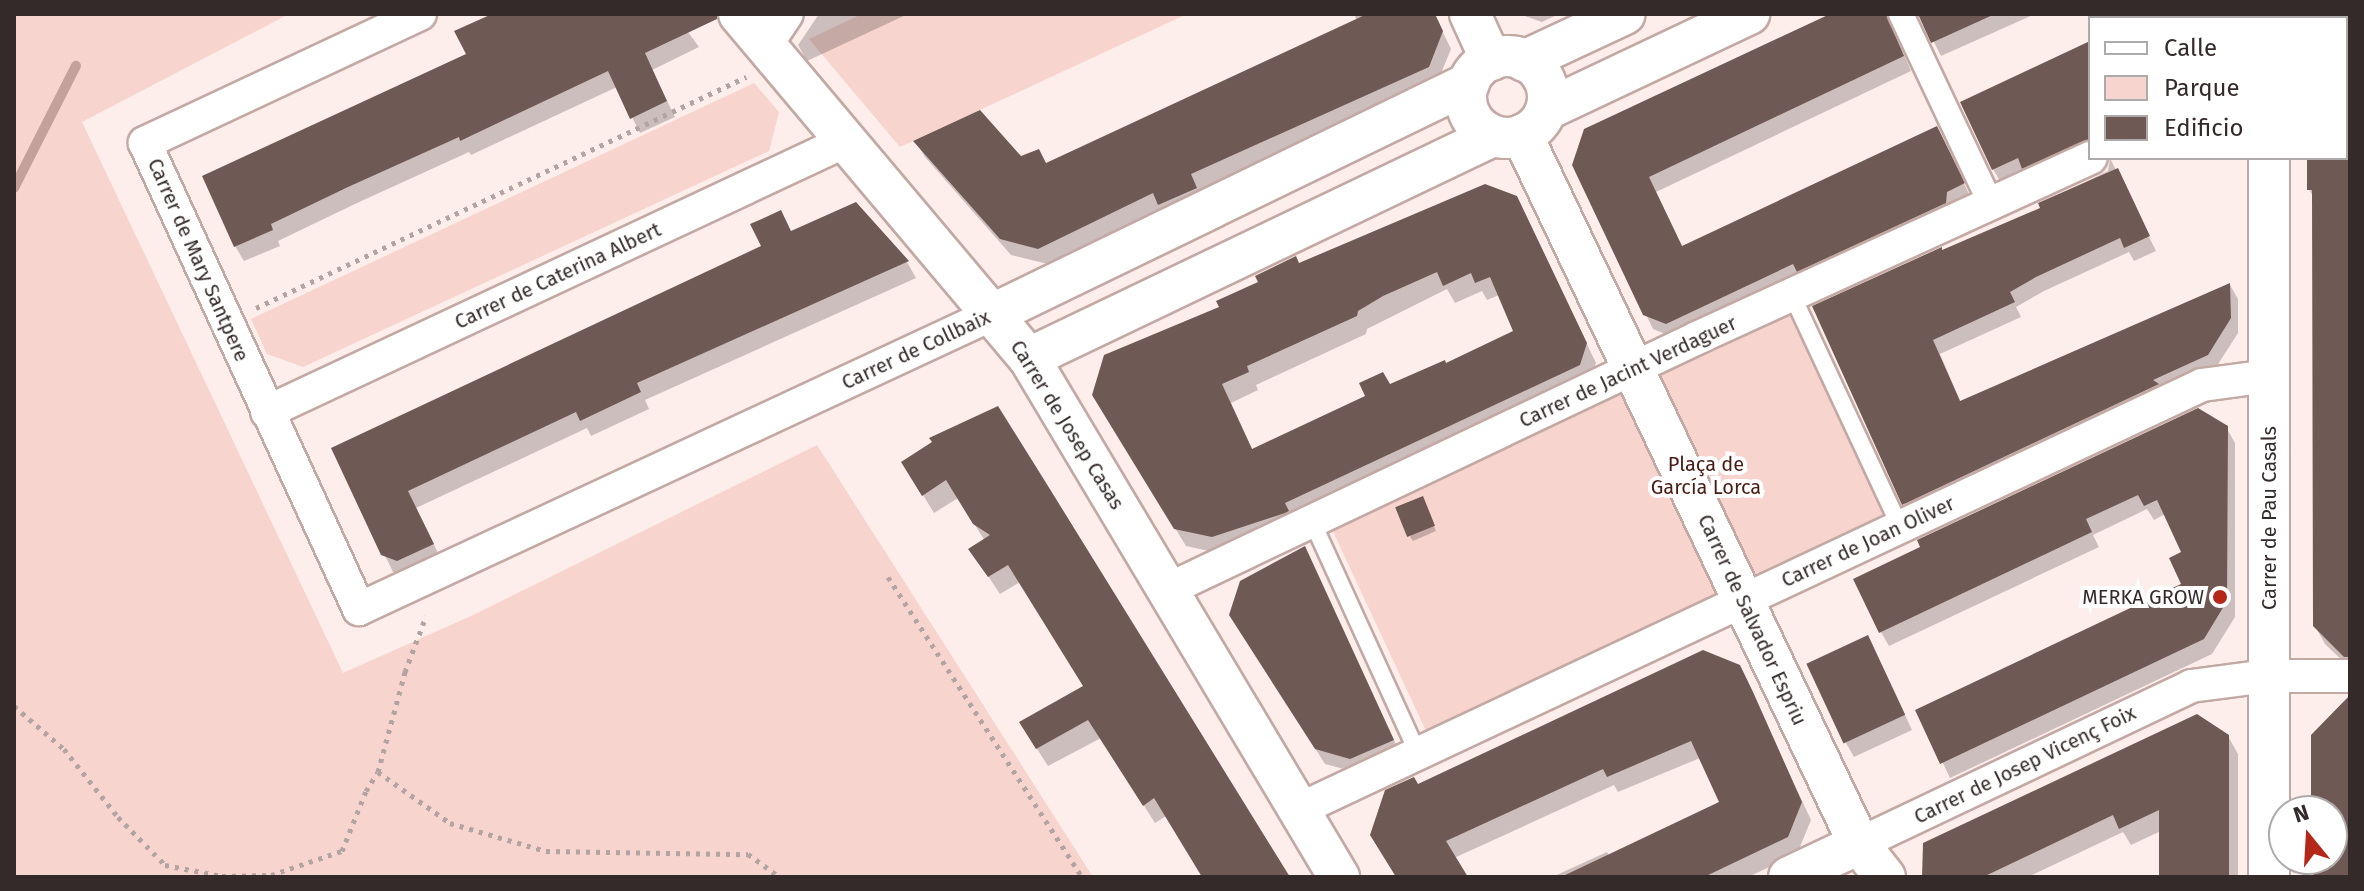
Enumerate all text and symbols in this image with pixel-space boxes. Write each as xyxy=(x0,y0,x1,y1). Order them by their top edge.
legend xyxy=(2088,16,2348,160)
text: Calle xyxy=(2164,34,2217,62)
text: Parque xyxy=(2164,74,2240,102)
text: Edificio xyxy=(2164,114,2244,142)
street label: Carrer de Mary Santpere xyxy=(142,155,254,365)
street label: Carrer de Caterina Albert xyxy=(451,218,665,334)
street label: Carrer de Collbaix xyxy=(838,305,994,395)
street label: Carrer de Jacint Verdaguer xyxy=(1516,311,1740,433)
street label: Carrer de Josep Casas xyxy=(1005,336,1129,514)
street label: Carrer de Pau Casals xyxy=(2257,426,2281,610)
park label: Plaça de García Lorca xyxy=(1651,452,1761,499)
street label: Carrer de Joan Oliver xyxy=(1778,491,1958,593)
street label: Carrer de Salvador Espriu xyxy=(1693,511,1811,729)
place label: MERKA GROW xyxy=(2082,585,2204,609)
marker: MERKA GROW xyxy=(2211,588,2229,606)
street label: Carrer de Josep Vicenç Foix xyxy=(1910,701,2140,829)
north arrow xyxy=(2268,795,2348,875)
text: N xyxy=(2290,799,2312,829)

